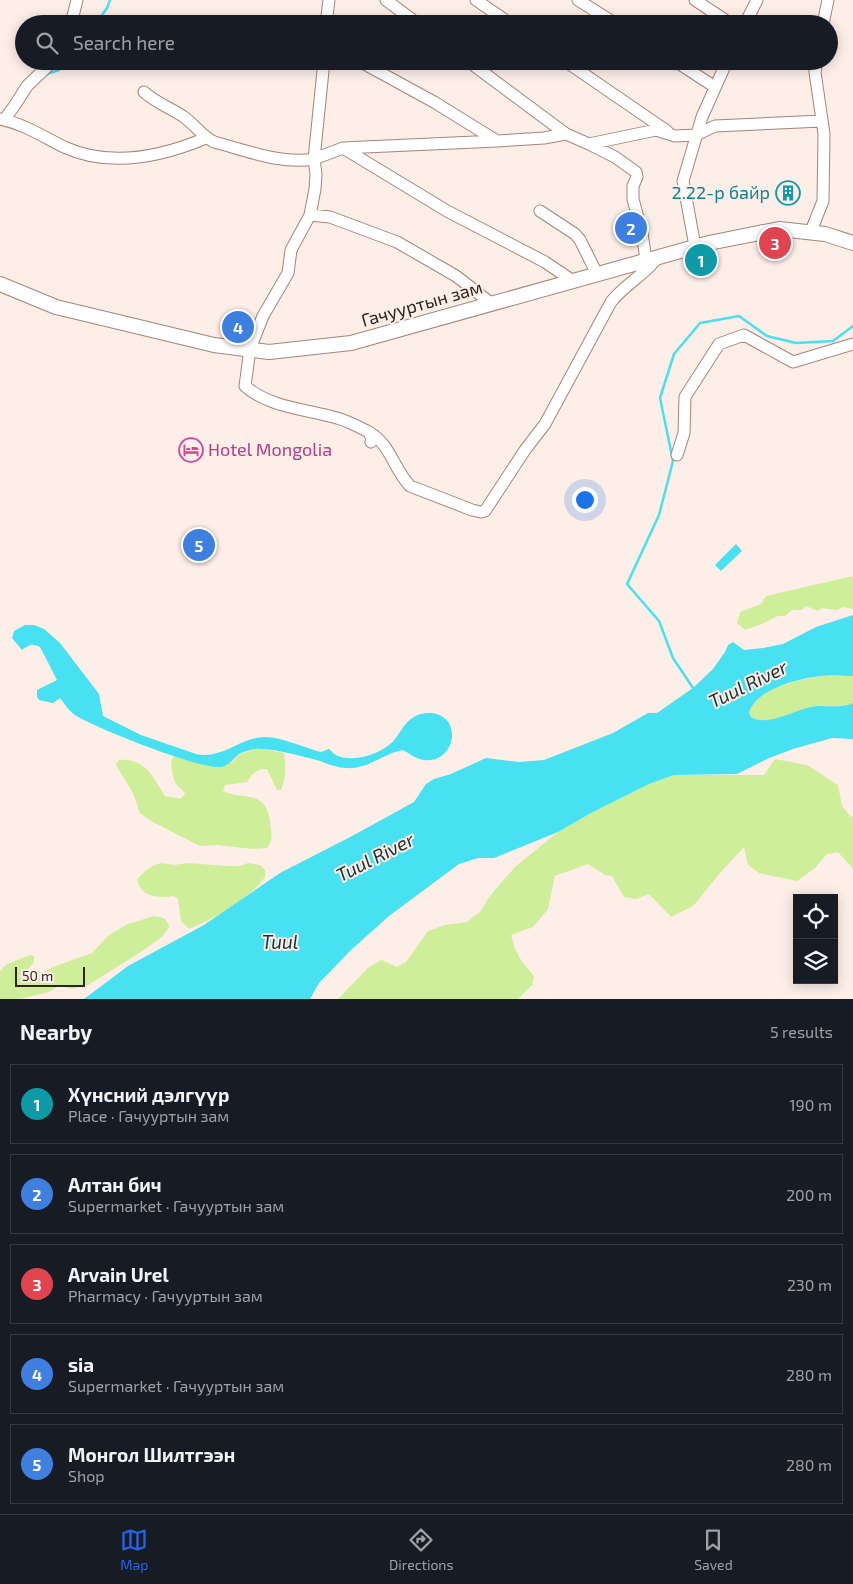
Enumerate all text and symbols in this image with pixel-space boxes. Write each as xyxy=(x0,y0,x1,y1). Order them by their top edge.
search box xyxy=(15,15,838,70)
icon: search xyxy=(33,29,61,57)
text: Search here xyxy=(73,31,175,54)
building icon: 2.22-р байр xyxy=(775,180,801,206)
place label: 2.22-р байр xyxy=(672,181,770,203)
pin: 2 xyxy=(615,209,647,247)
pin: 3 xyxy=(759,224,791,262)
pin: 1 xyxy=(685,241,717,279)
street label: Гачууртын зам xyxy=(359,275,485,331)
pin: 4 xyxy=(222,308,254,346)
hotel icon: Hotel Mongolia xyxy=(178,437,204,463)
place label: Hotel Mongolia xyxy=(208,438,332,460)
your location xyxy=(572,487,598,513)
pin: 5 xyxy=(183,526,215,564)
water label: Tuul River xyxy=(705,654,791,712)
water label: Tuul River xyxy=(332,827,418,886)
map controls xyxy=(793,894,838,984)
button: locate xyxy=(793,894,838,939)
water label: Tuul xyxy=(262,930,298,953)
button: layers xyxy=(793,939,838,984)
scale bar xyxy=(15,964,85,987)
text: 50 m xyxy=(22,967,53,984)
text: Nearby xyxy=(20,1019,92,1044)
text: 5 results xyxy=(770,1022,833,1041)
text: Хүнсний дэлгүүр xyxy=(68,1083,229,1106)
text: 1 xyxy=(34,1095,40,1114)
text: 190 m xyxy=(789,1095,832,1114)
text: Place · Гачууртын зам xyxy=(68,1106,229,1125)
text: Алтан бич xyxy=(68,1173,162,1196)
text: 2 xyxy=(32,1185,42,1204)
text: 200 m xyxy=(786,1185,832,1204)
text: Supermarket · Гачууртын зам xyxy=(68,1196,284,1215)
text: Arvain Urel xyxy=(68,1263,169,1286)
text: 3 xyxy=(32,1275,42,1294)
text: 230 m xyxy=(787,1275,832,1294)
text: Pharmacy · Гачууртын зам xyxy=(68,1286,263,1305)
text: sia xyxy=(68,1353,94,1376)
text: 4 xyxy=(32,1365,42,1384)
text: 280 m xyxy=(786,1365,832,1384)
text: Supermarket · Гачууртын зам xyxy=(68,1376,284,1395)
text: Монгол Шилтгээн xyxy=(68,1443,235,1466)
text: 5 xyxy=(33,1455,41,1474)
text: 280 m xyxy=(786,1455,832,1474)
text: Shop xyxy=(68,1466,105,1485)
tab: Map xyxy=(120,1526,148,1573)
tab: Directions xyxy=(389,1526,454,1573)
tab: Saved xyxy=(694,1526,733,1573)

